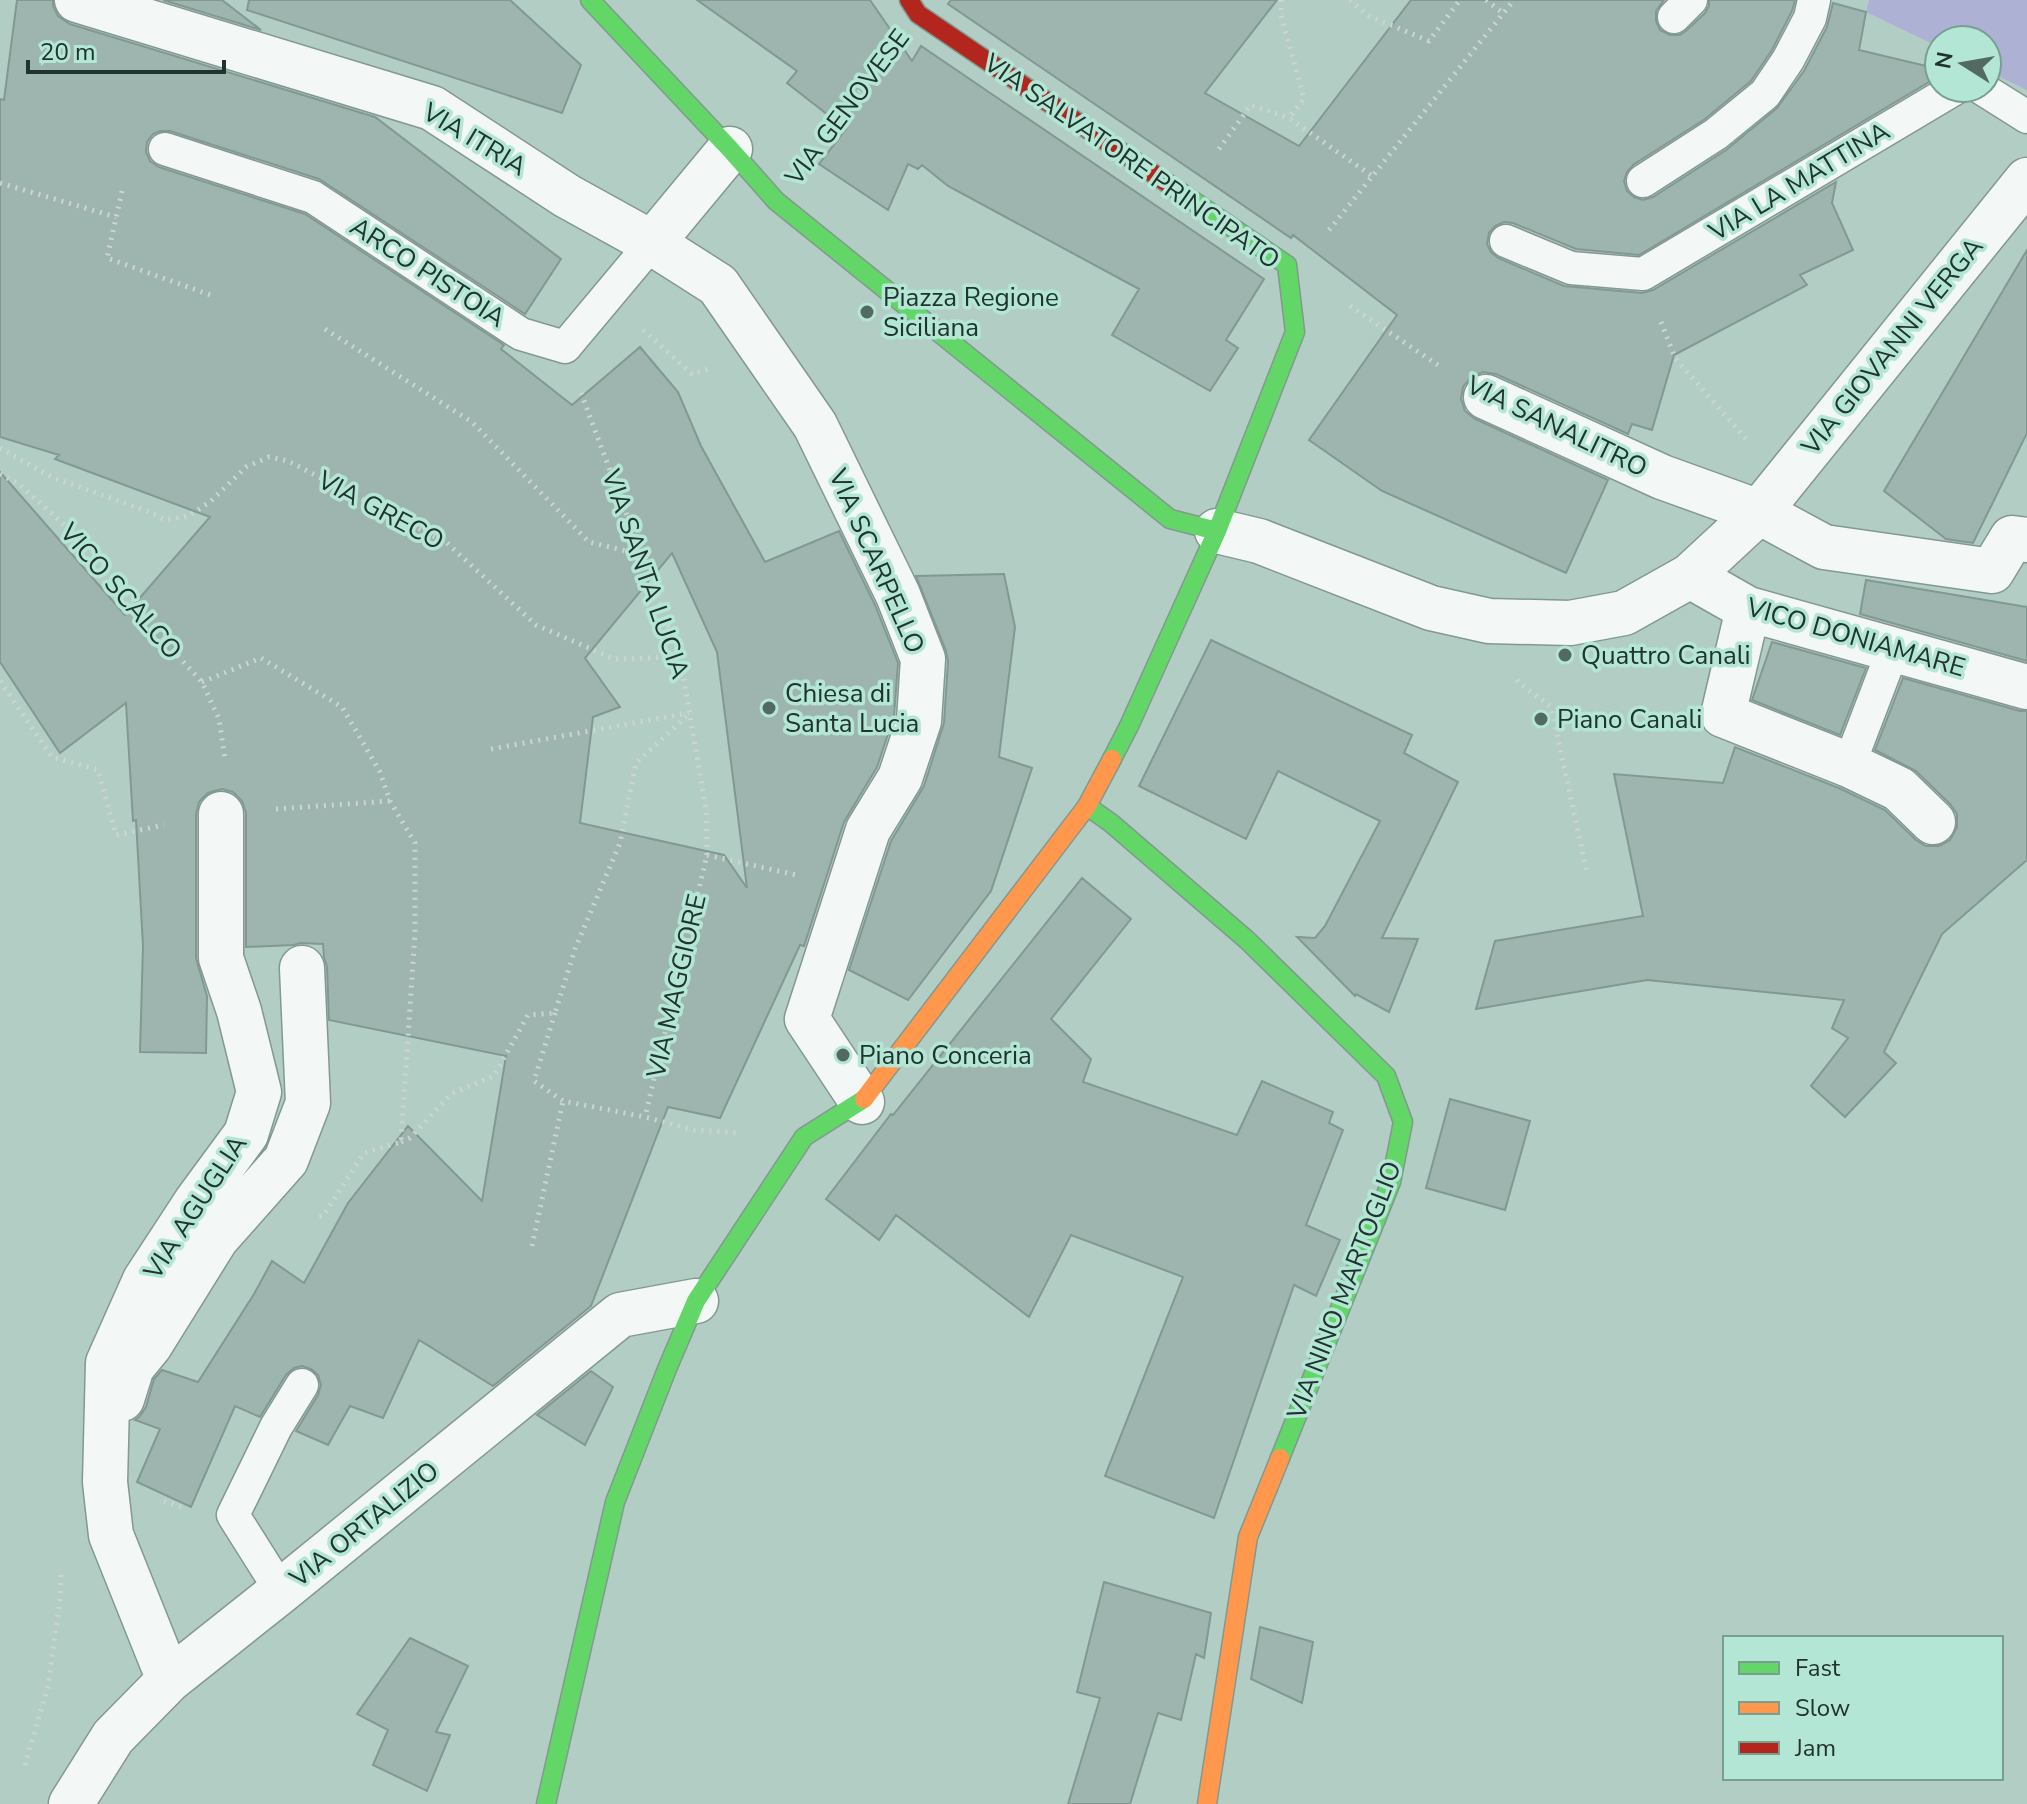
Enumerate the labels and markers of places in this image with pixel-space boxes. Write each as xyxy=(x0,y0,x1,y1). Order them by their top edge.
place label: Piazza Regione Siciliana xyxy=(883,280,1059,345)
marker: Piazza Regione Siciliana xyxy=(858,303,876,321)
place label: Quattro Canali xyxy=(1581,638,1751,673)
marker: Quattro Canali xyxy=(1556,646,1574,664)
place label: Chiesa di Santa Lucia xyxy=(785,676,919,741)
marker: Chiesa di Santa Lucia xyxy=(760,699,778,717)
place label: Piano Canali xyxy=(1557,702,1702,737)
marker: Piano Canali xyxy=(1532,710,1550,728)
place label: Piano Conceria xyxy=(859,1038,1032,1073)
marker: Piano Conceria xyxy=(834,1046,852,1064)

